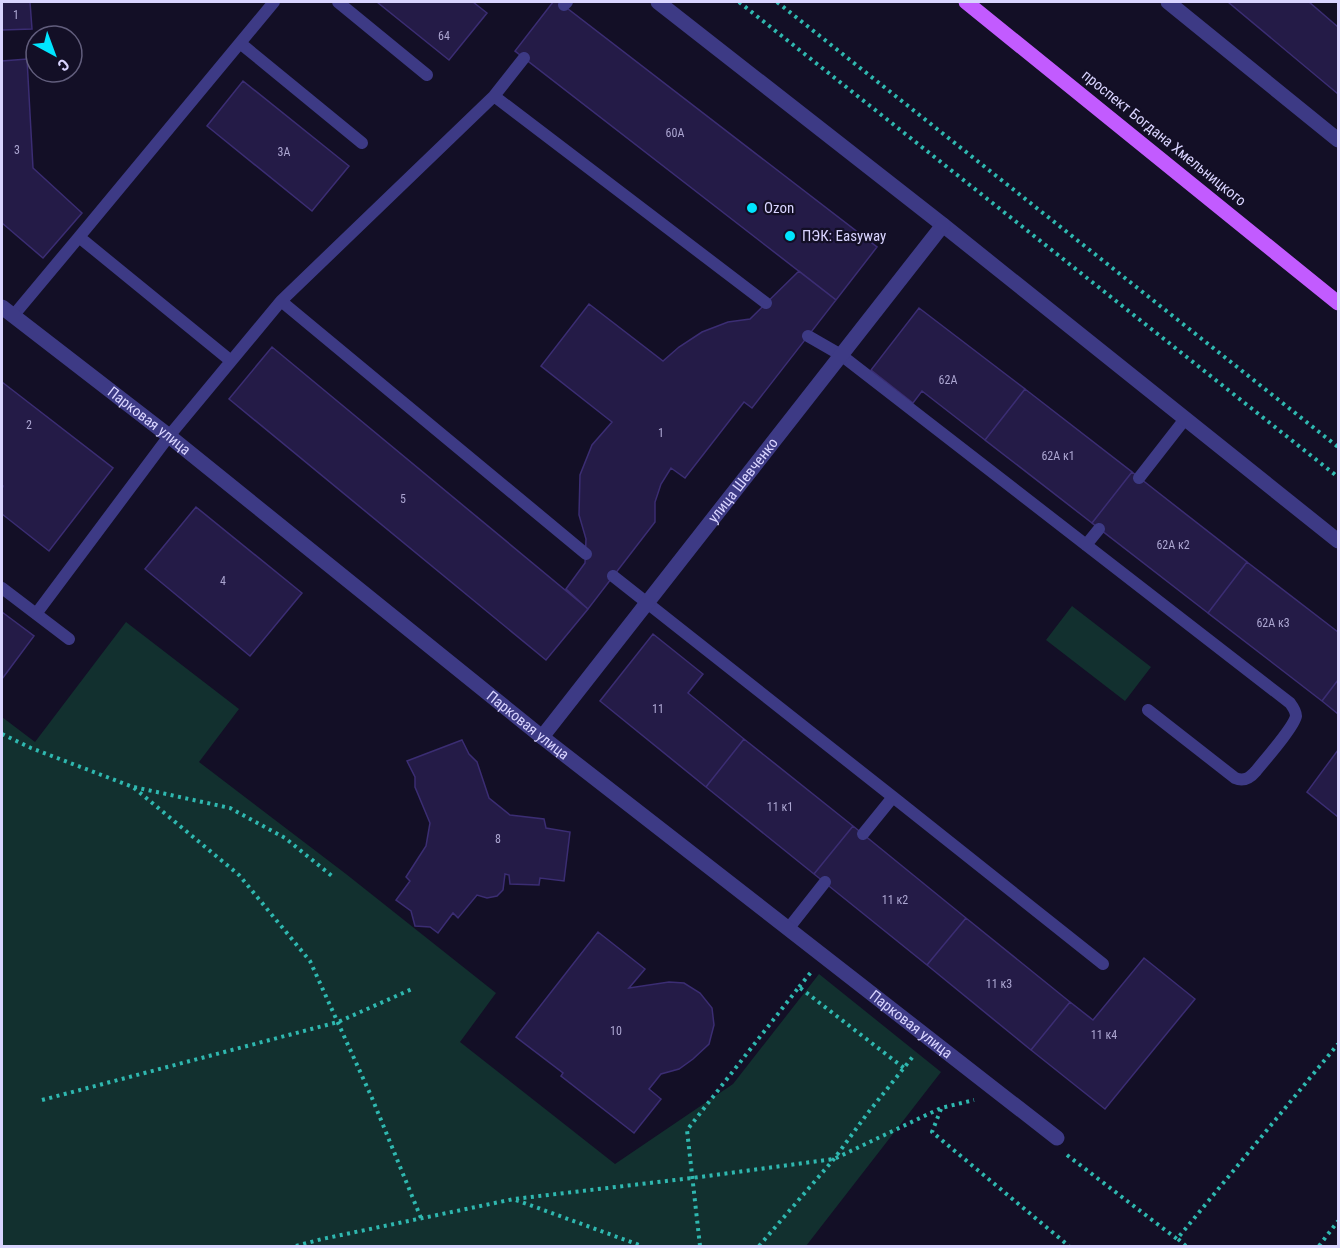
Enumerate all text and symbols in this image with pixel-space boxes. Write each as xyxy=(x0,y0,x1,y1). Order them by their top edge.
house number: 1 xyxy=(13,8,19,22)
north arrow xyxy=(24,24,84,84)
house number: 64 xyxy=(438,29,450,43)
text: С xyxy=(54,55,73,75)
street label: проспект Богдана Хмельницкого xyxy=(1078,66,1250,210)
house number: 60А xyxy=(666,126,684,140)
house number: 3 xyxy=(14,143,20,157)
house number: 3А xyxy=(278,145,291,159)
place label: Ozon xyxy=(764,199,794,217)
marker: Ozon xyxy=(745,201,759,215)
place label: ПЭК: Easyway xyxy=(802,227,886,245)
marker: ПЭК: Easyway xyxy=(783,229,797,243)
house number: 62А xyxy=(939,373,957,387)
street label: Парковая улица xyxy=(104,383,194,459)
house number: 2 xyxy=(26,418,32,432)
house number: 1 xyxy=(658,426,664,440)
street label: улица Шевченко xyxy=(704,434,782,526)
house number: 62А к1 xyxy=(1041,449,1075,463)
house number: 5 xyxy=(400,492,406,506)
house number: 62А к2 xyxy=(1156,538,1190,552)
house number: 4 xyxy=(220,574,226,588)
house number: 62А к3 xyxy=(1256,616,1290,630)
street label: Парковая улица xyxy=(483,687,573,764)
house number: 11 xyxy=(652,702,664,716)
house number: 11 к1 xyxy=(767,800,793,814)
house number: 8 xyxy=(495,832,501,846)
house number: 11 к2 xyxy=(882,893,908,907)
house number: 11 к3 xyxy=(986,977,1012,991)
street label: Парковая улица xyxy=(866,986,956,1062)
house number: 10 xyxy=(610,1024,622,1038)
house number: 11 к4 xyxy=(1091,1028,1117,1042)

